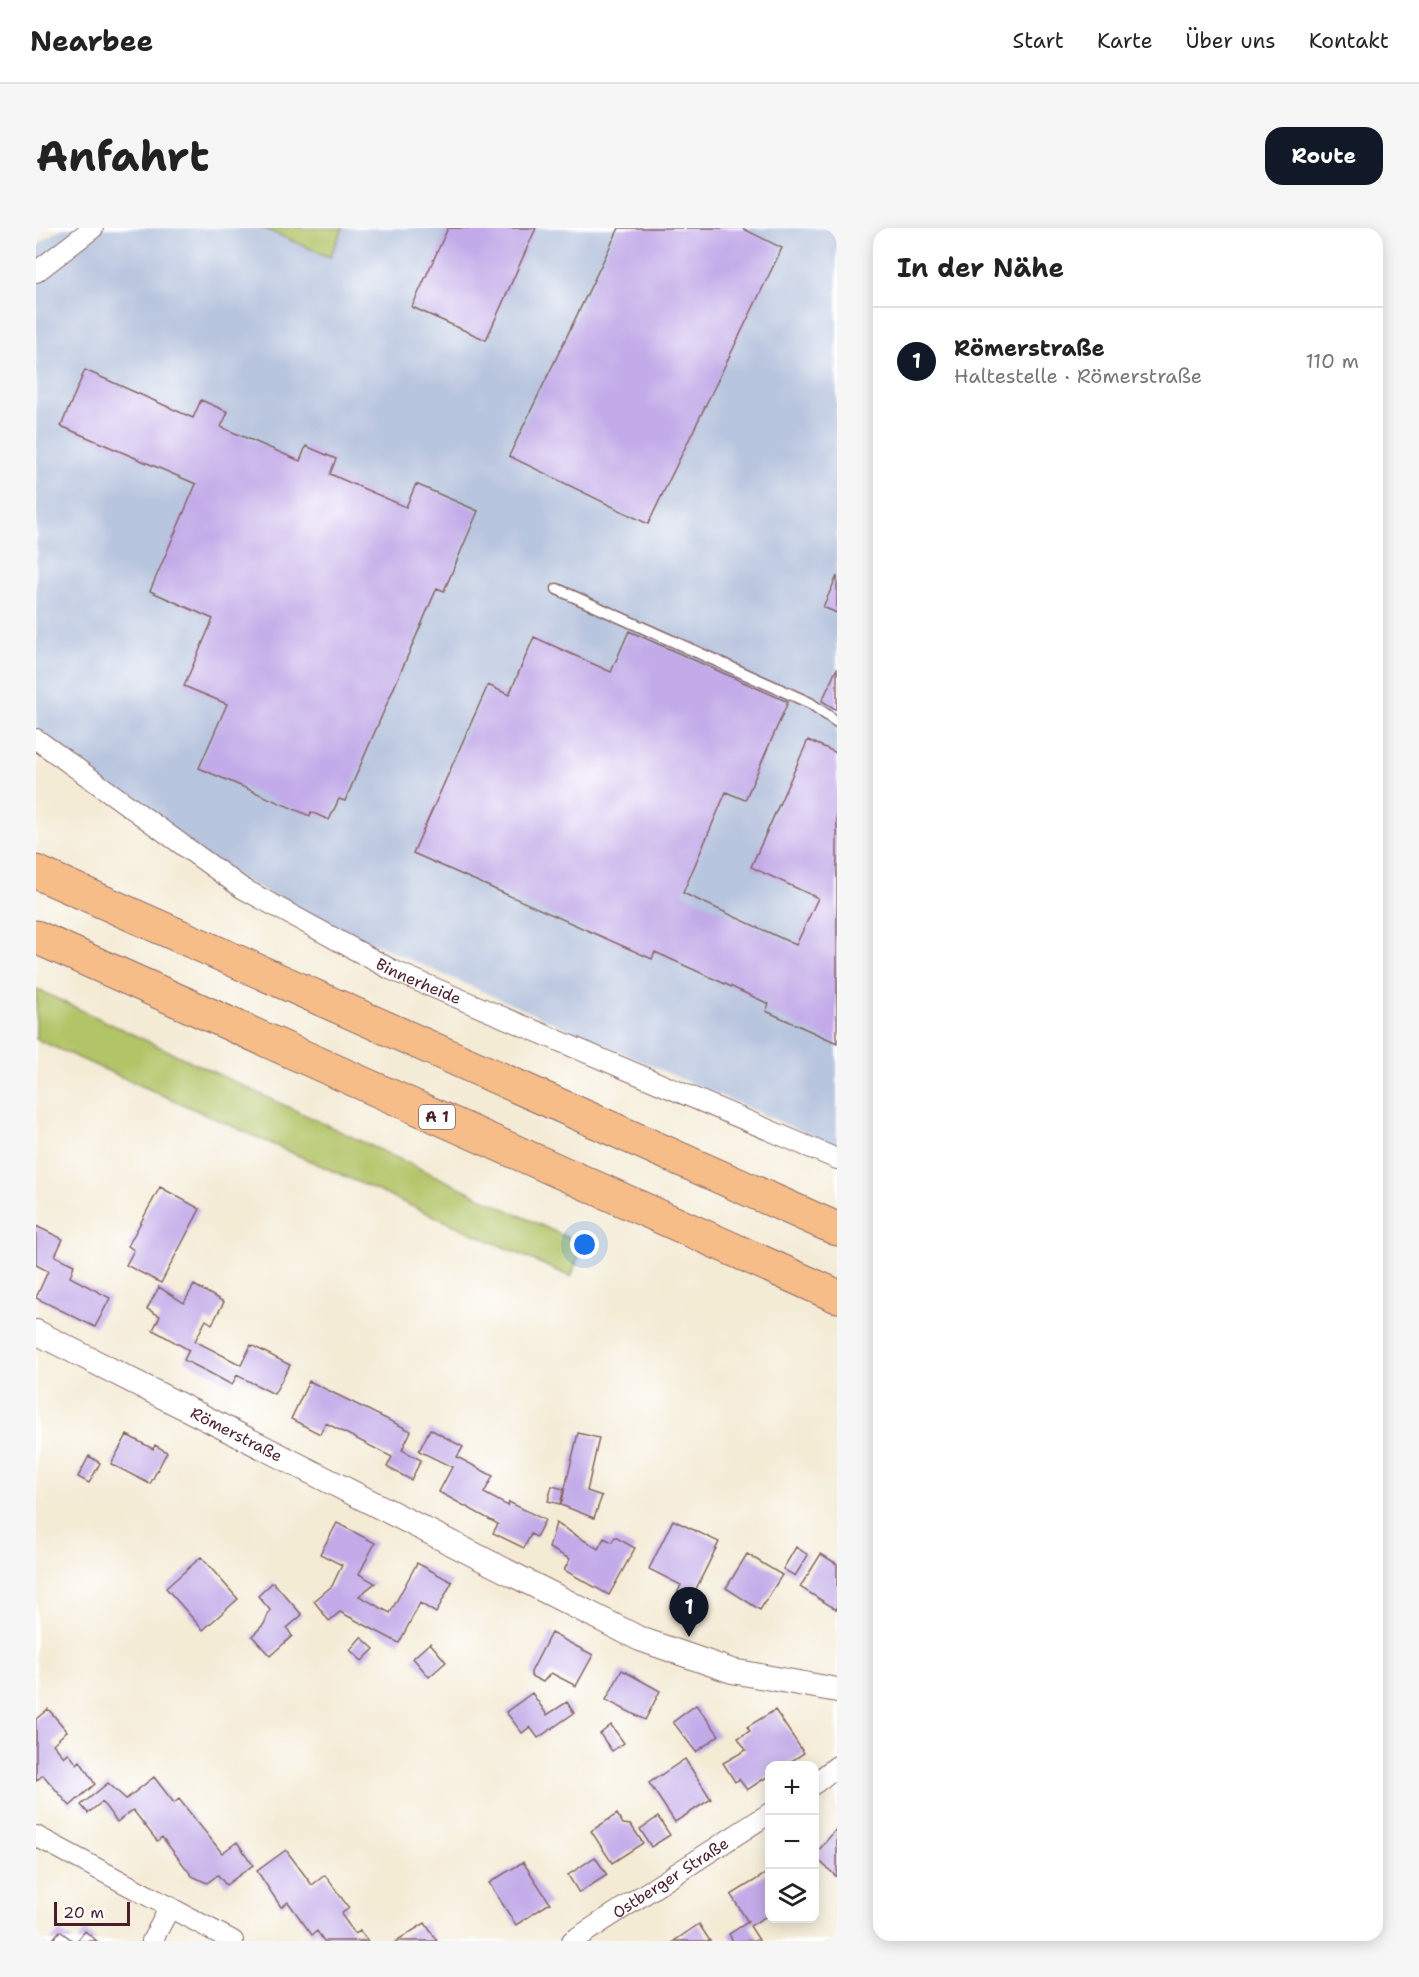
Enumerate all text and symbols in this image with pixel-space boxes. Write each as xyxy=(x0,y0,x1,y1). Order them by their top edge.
text: Nearbee xyxy=(30,22,153,60)
text: Start xyxy=(1013,27,1064,55)
text: Karte xyxy=(1097,27,1153,55)
text: Über uns xyxy=(1186,27,1276,55)
text: Kontakt xyxy=(1309,27,1389,55)
button: Route xyxy=(1265,127,1383,185)
text: Anfahrt xyxy=(36,128,209,184)
text: In der Nähe xyxy=(897,250,1064,285)
text: Römerstraße xyxy=(954,334,1105,363)
text: 1 xyxy=(912,348,921,374)
text: 110 m xyxy=(1305,348,1359,374)
text: Haltestelle · Römerstraße xyxy=(954,363,1202,389)
street label: Binnerheide xyxy=(372,953,465,1009)
road number: A 1 xyxy=(419,1105,455,1129)
your location xyxy=(570,1230,599,1259)
street label: Römerstraße xyxy=(187,1402,286,1466)
pin: 1 xyxy=(670,1588,708,1637)
map controls xyxy=(765,1761,819,1923)
button: + xyxy=(765,1761,819,1815)
button: − xyxy=(765,1815,819,1869)
street label: Ostberger Straße xyxy=(608,1832,732,1923)
button: layers xyxy=(765,1869,819,1923)
scale bar xyxy=(54,1899,130,1926)
text: 20 m xyxy=(63,1902,104,1923)

